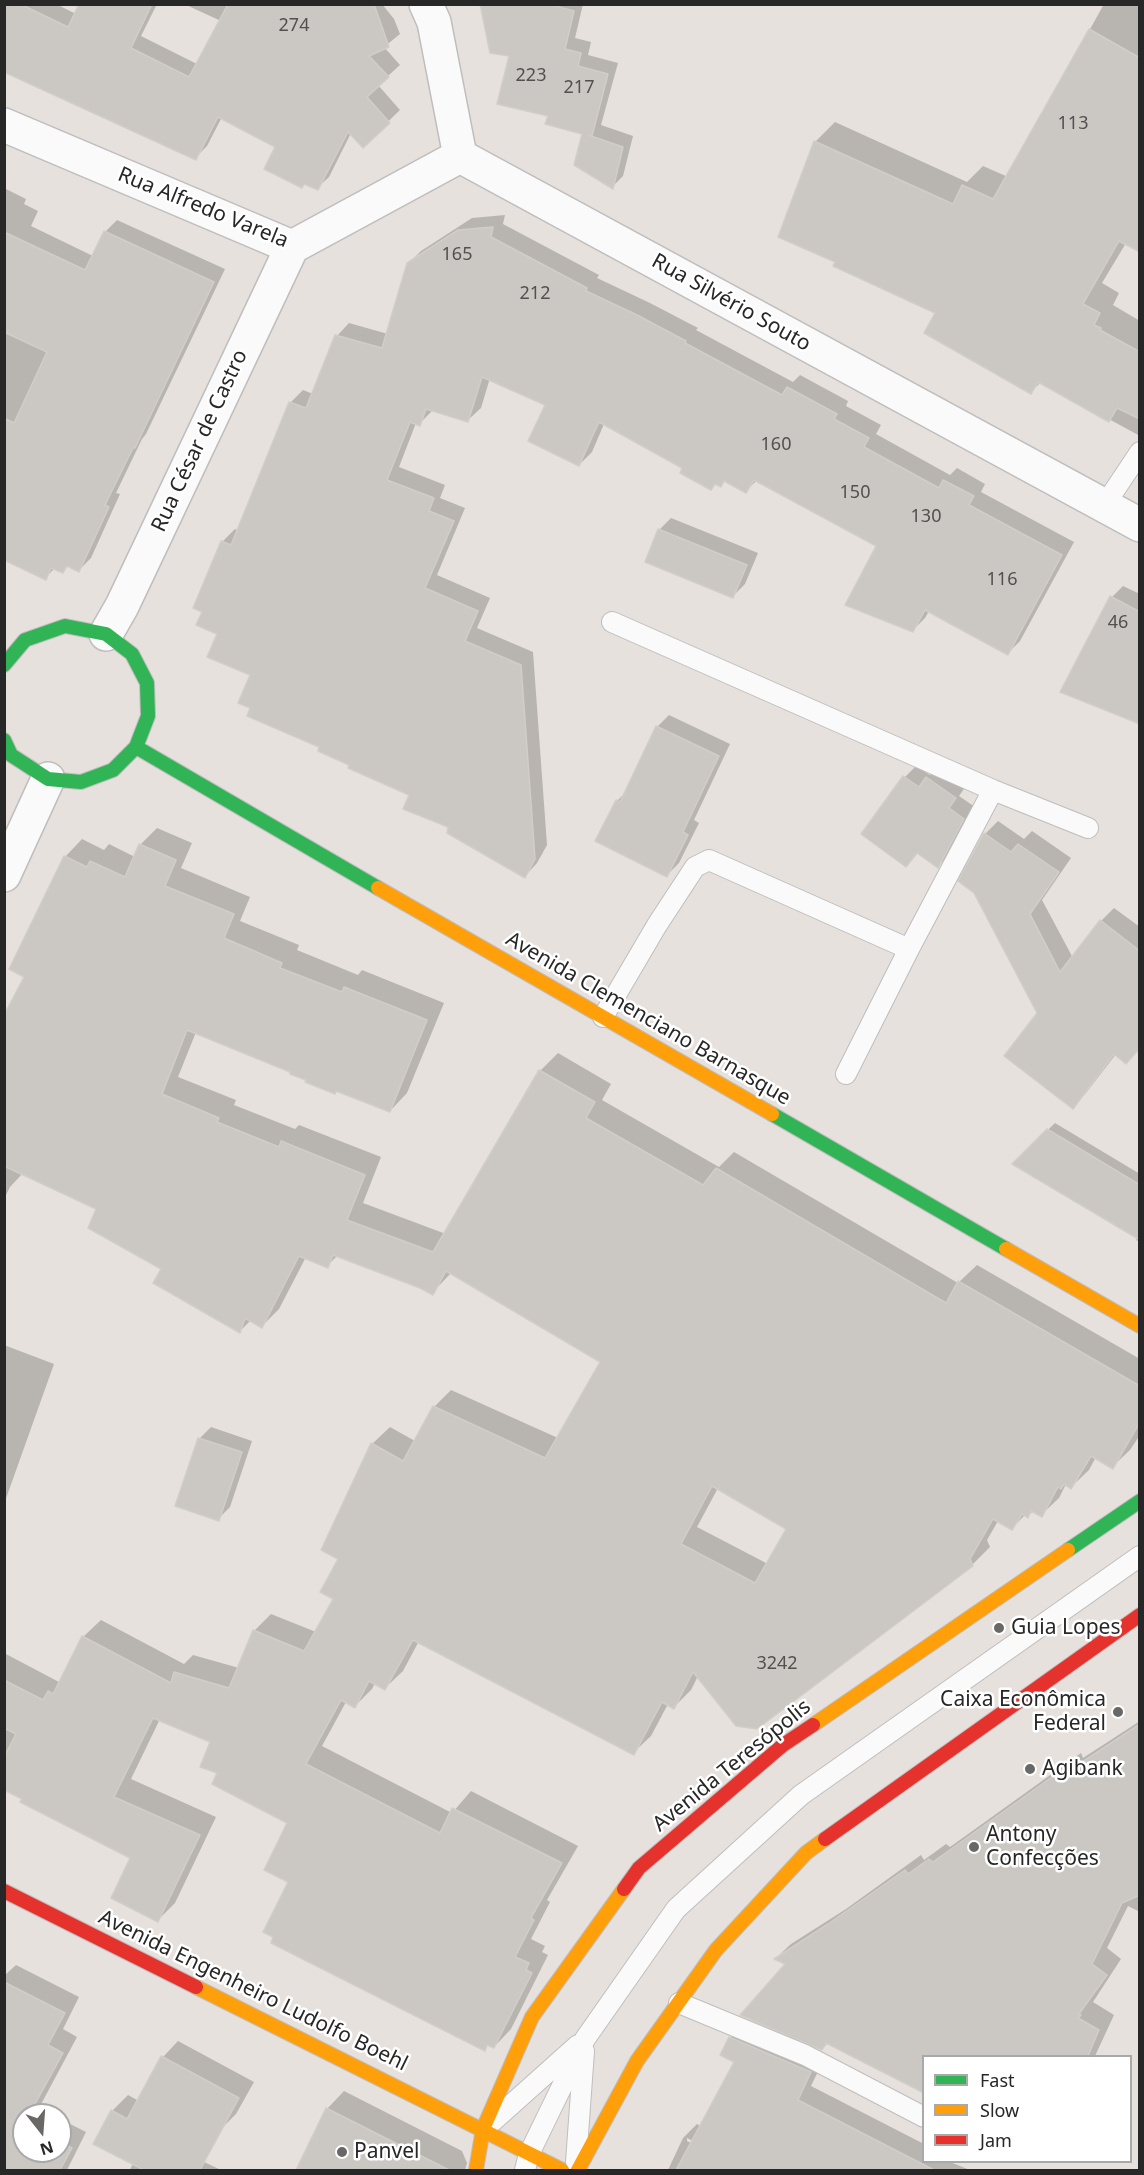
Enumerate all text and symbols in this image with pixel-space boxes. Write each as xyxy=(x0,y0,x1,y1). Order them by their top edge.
house number: 274 xyxy=(279,15,309,37)
house number: 223 xyxy=(516,65,546,87)
house number: 217 xyxy=(564,77,594,99)
house number: 113 xyxy=(1058,113,1088,135)
street label: Rua Alfredo Varela xyxy=(114,162,292,254)
house number: 165 xyxy=(442,244,472,266)
street label: Rua Silvério Souto xyxy=(647,249,815,357)
house number: 212 xyxy=(520,283,550,305)
street label: Rua César de Castro xyxy=(147,346,253,536)
house number: 160 xyxy=(761,434,791,456)
house number: 150 xyxy=(840,482,870,504)
house number: 130 xyxy=(911,506,941,528)
house number: 116 xyxy=(987,569,1017,591)
house number: 46 xyxy=(1108,612,1128,634)
street label: Avenida Clemenciano Barnasque xyxy=(501,927,795,1111)
place label: Guia Lopes xyxy=(1011,1615,1120,1641)
marker: Guia Lopes xyxy=(992,1621,1006,1635)
house number: 3242 xyxy=(756,1653,798,1675)
place label: Caixa Econômica Federal xyxy=(940,1687,1106,1737)
street label: Avenida Teresópolis xyxy=(648,1695,816,1837)
marker: Caixa Econômica Federal xyxy=(1111,1705,1125,1719)
place label: Agibank xyxy=(1042,1756,1123,1782)
marker: Agibank xyxy=(1023,1762,1037,1776)
place label: Antony Confecções xyxy=(986,1822,1099,1872)
marker: Antony Confecções xyxy=(967,1840,981,1854)
street label: Avenida Engenheiro Ludolfo Boehl xyxy=(94,1905,412,2077)
legend xyxy=(922,2055,1132,2163)
text: Fast xyxy=(980,2068,1015,2092)
text: Slow xyxy=(980,2098,1019,2122)
north arrow xyxy=(12,2103,72,2163)
text: Jam xyxy=(980,2128,1012,2152)
text: N xyxy=(37,2136,56,2161)
place label: Panvel xyxy=(354,2139,419,2165)
marker: Panvel xyxy=(335,2145,349,2159)

